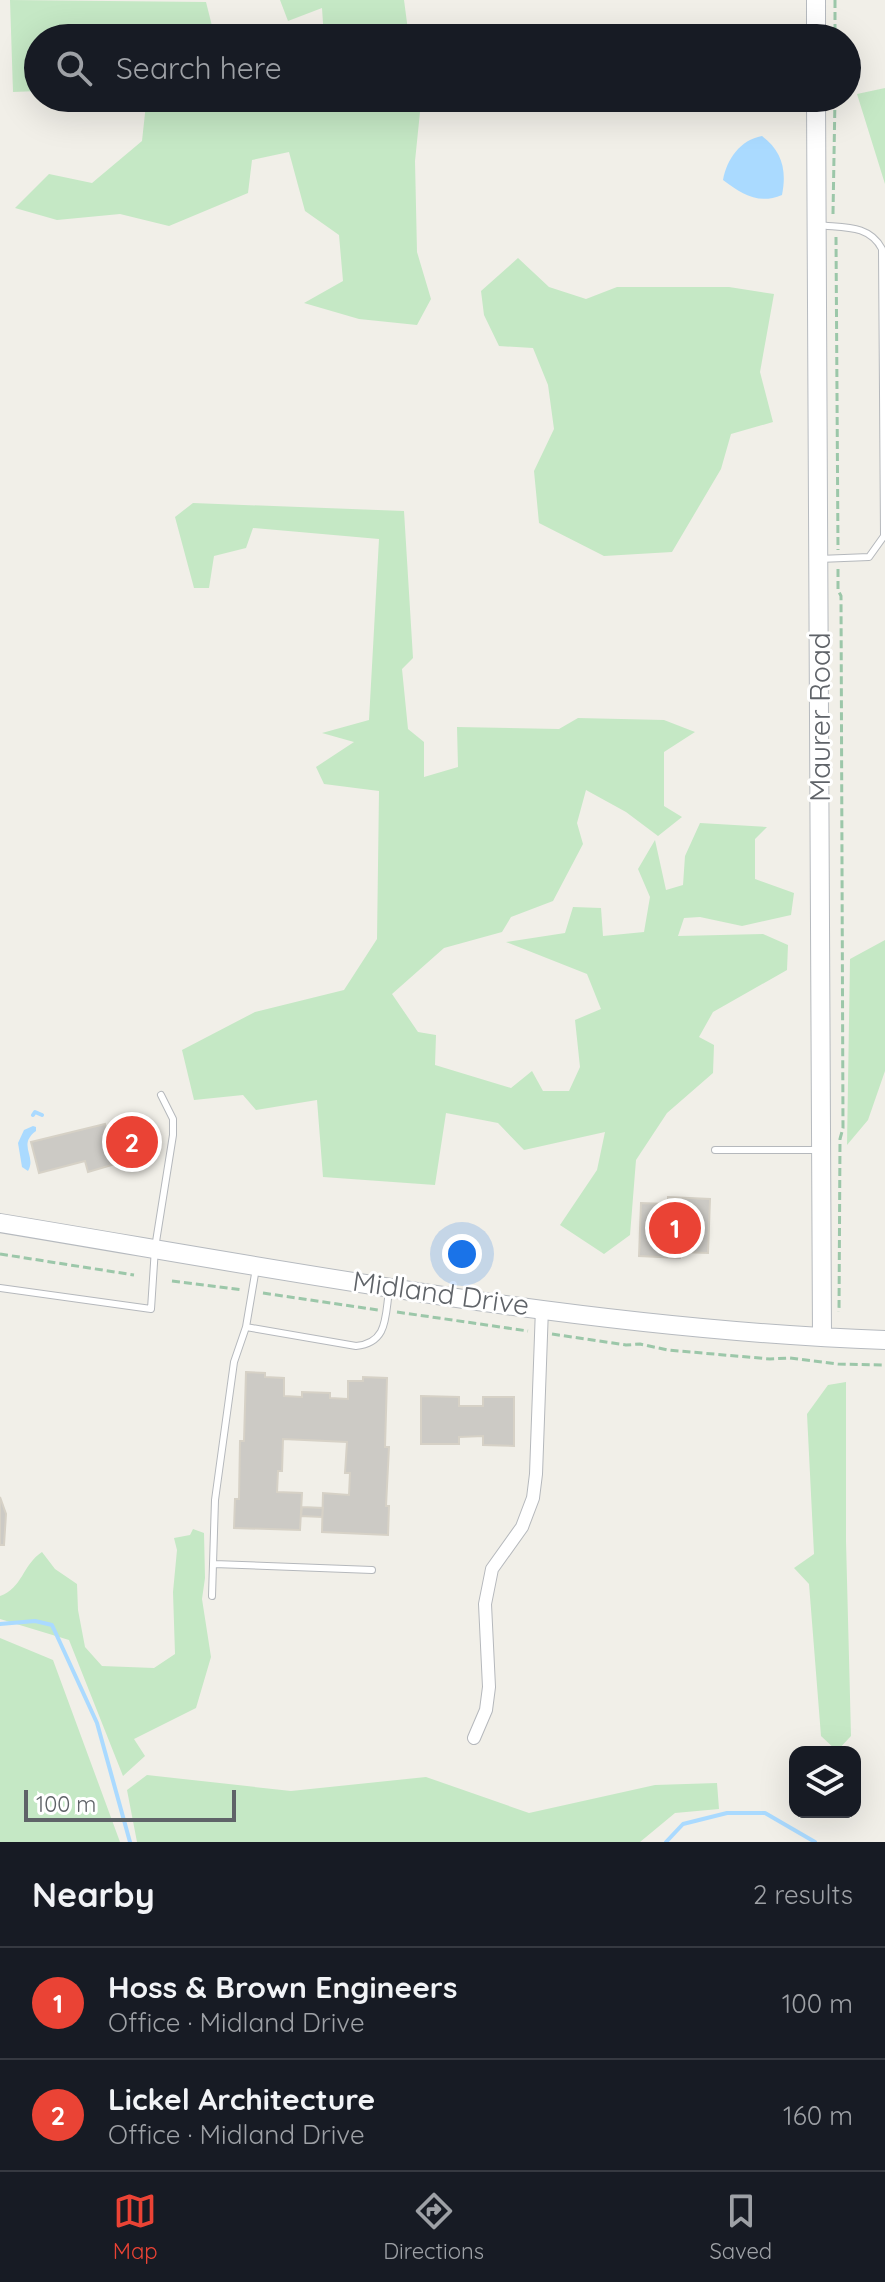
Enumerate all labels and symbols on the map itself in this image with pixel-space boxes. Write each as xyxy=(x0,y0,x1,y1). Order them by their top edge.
street label: Maurer Road xyxy=(802,632,837,802)
pin: 2 xyxy=(106,1112,158,1172)
pin: 1 xyxy=(649,1198,701,1258)
your location xyxy=(442,1234,482,1274)
street label: Midland Drive xyxy=(351,1263,531,1322)
scale bar xyxy=(24,1786,236,1822)

